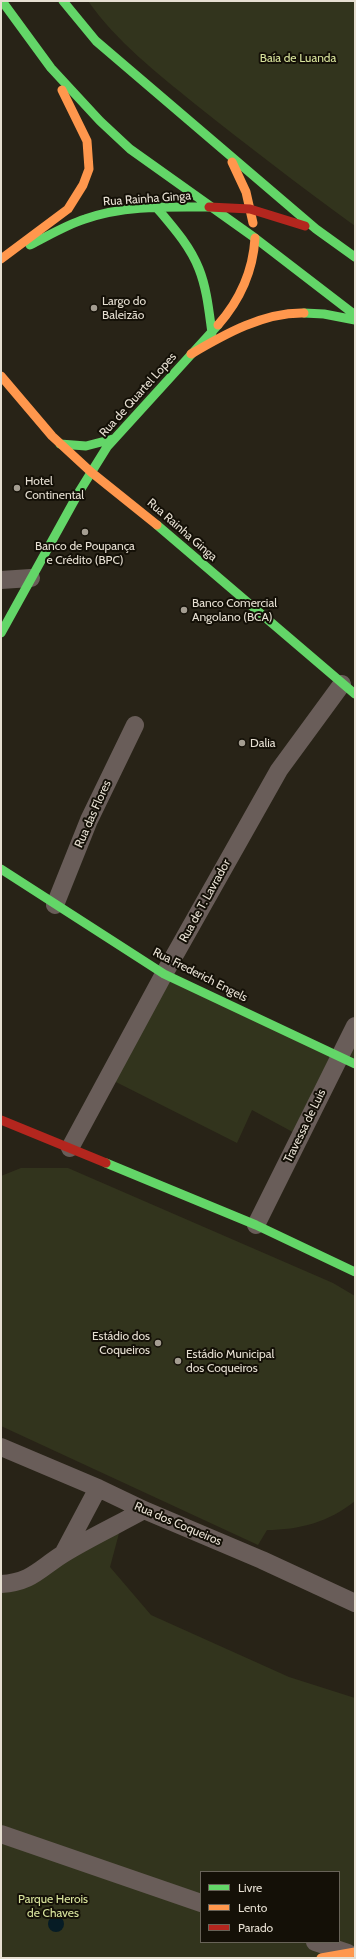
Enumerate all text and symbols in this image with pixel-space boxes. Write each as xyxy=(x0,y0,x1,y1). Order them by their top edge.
park label: Baía de Luanda xyxy=(260,51,336,65)
street label: Rua Rainha Ginga xyxy=(103,189,191,209)
place label: Largo do Baleizão xyxy=(102,294,146,322)
marker: Largo do Baleizão xyxy=(89,303,99,313)
street label: Rua de Quartel Lopes xyxy=(96,350,180,440)
place label: Hotel Continental xyxy=(25,474,84,502)
marker: Hotel Continental xyxy=(12,483,22,493)
street label: Rua Rainha Ginga xyxy=(144,496,220,564)
marker: Banco de Poupança e Crédito (BPC) xyxy=(80,527,90,537)
place label: Banco de Poupança e Crédito (BPC) xyxy=(35,539,135,567)
place label: Banco Comercial Angolano (BCA) xyxy=(192,596,277,624)
marker: Banco Comercial Angolano (BCA) xyxy=(179,605,189,615)
place label: Dalia xyxy=(250,736,276,750)
marker: Dalia xyxy=(237,738,247,748)
street label: Rua das Flores xyxy=(72,778,114,850)
street label: Rua de T. Lavrador xyxy=(176,857,234,945)
street label: Rua Frederich Engels xyxy=(150,945,250,1005)
street label: Travessa de Luis xyxy=(281,1087,329,1165)
place label: Estádio dos Coqueiros xyxy=(92,1329,150,1357)
marker: Estádio dos Coqueiros xyxy=(153,1338,163,1348)
place label: Estádio Municipal dos Coqueiros xyxy=(186,1347,274,1375)
marker: Estádio Municipal dos Coqueiros xyxy=(173,1356,183,1366)
street label: Rua dos Coqueiros xyxy=(132,1499,224,1549)
legend xyxy=(200,1871,340,1943)
text: Livre xyxy=(238,1880,262,1895)
park label: Parque Herois de Chaves xyxy=(18,1892,88,1920)
text: Lento xyxy=(238,1900,267,1915)
text: Parado xyxy=(238,1920,273,1935)

